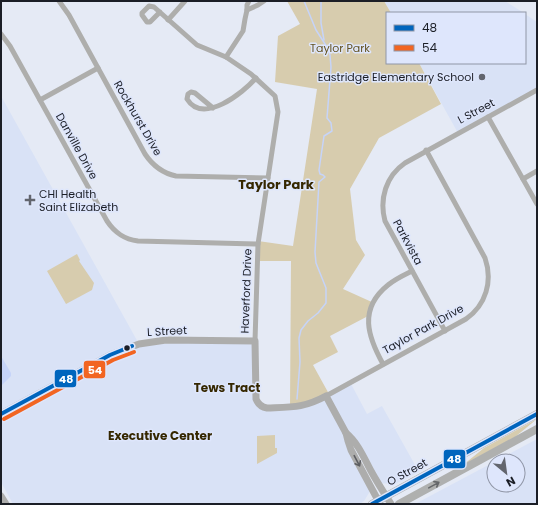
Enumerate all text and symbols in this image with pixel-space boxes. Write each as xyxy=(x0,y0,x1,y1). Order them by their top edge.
legend xyxy=(386,12,526,64)
text: 48 xyxy=(422,19,437,36)
text: 54 xyxy=(422,39,438,56)
park label: Taylor Park xyxy=(310,40,370,56)
place label: Eastridge Elementary School xyxy=(318,69,474,85)
marker: Eastridge Elementary School xyxy=(477,72,487,82)
street label: Rockhurst Drive xyxy=(110,77,166,159)
street label: L Street xyxy=(455,95,497,127)
street label: Danville Drive xyxy=(52,110,102,182)
district label: Taylor Park xyxy=(238,175,314,194)
place label: CHI Health Saint Elizabeth xyxy=(39,186,118,215)
marker: CHI Health Saint Elizabeth xyxy=(24,194,36,206)
street label: Parkvista xyxy=(389,216,427,268)
street label: Haverford Drive xyxy=(237,248,255,334)
street label: Taylor Park Drive xyxy=(380,300,467,358)
street label: L Street xyxy=(147,322,187,340)
unlabelled marker xyxy=(122,343,132,353)
line badge: 54 xyxy=(83,360,106,379)
text: 54 xyxy=(88,362,103,378)
line badge: 48 xyxy=(54,369,77,388)
text: 48 xyxy=(59,371,73,387)
district label: Tews Tract xyxy=(194,379,260,396)
district label: Executive Center xyxy=(108,427,212,444)
line badge: 48 xyxy=(443,449,466,469)
text: 48 xyxy=(447,451,461,467)
north arrow xyxy=(486,453,526,493)
street label: O Street xyxy=(384,454,430,490)
one-way arrow xyxy=(354,455,362,467)
text: N xyxy=(503,473,518,491)
one-way arrow xyxy=(427,481,439,489)

